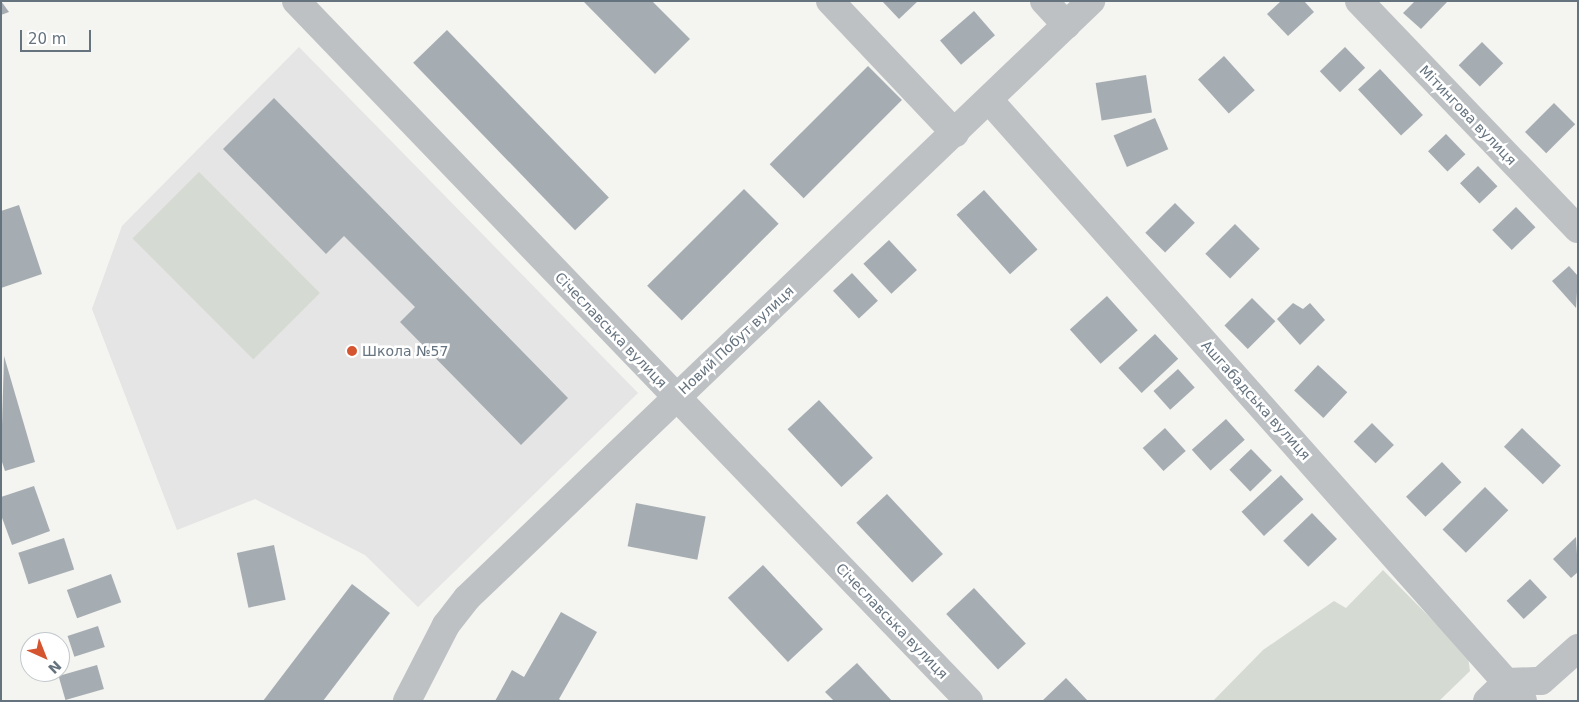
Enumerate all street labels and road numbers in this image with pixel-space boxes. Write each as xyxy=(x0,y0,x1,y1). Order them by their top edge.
street label: Мітингова вулиця xyxy=(1416,62,1520,168)
street label: Січеславська вулиця xyxy=(551,269,671,391)
street label: Новий Побут вулиця xyxy=(675,282,797,398)
street label: Ашгабадська вулиця xyxy=(1198,337,1314,463)
street label: Січеславська вулиця xyxy=(832,560,952,682)

